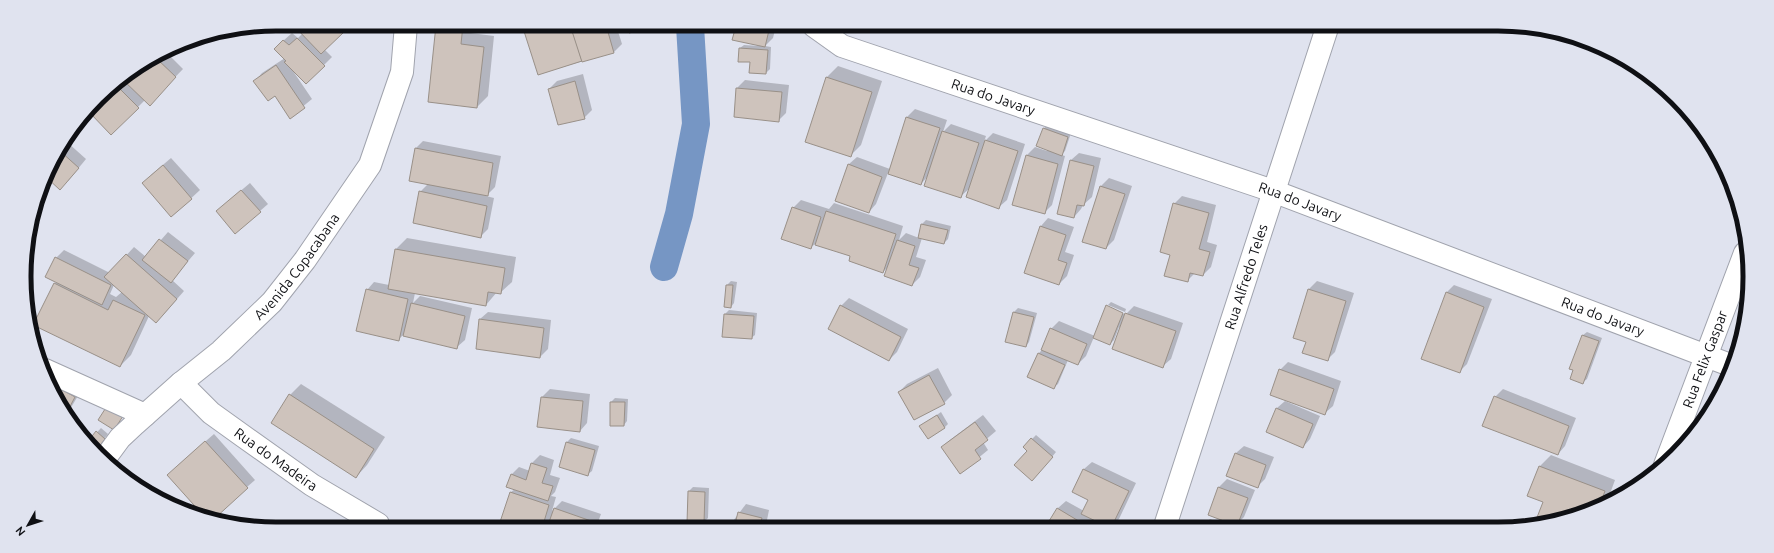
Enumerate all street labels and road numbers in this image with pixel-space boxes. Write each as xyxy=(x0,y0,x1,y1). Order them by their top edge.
street label: Rua do Javary xyxy=(949,75,1037,118)
street label: Rua do Javary xyxy=(1256,179,1344,224)
street label: Avenida Copacabana xyxy=(251,210,343,323)
street label: Rua Alfredo Teles xyxy=(1221,222,1271,332)
street label: Rua do Javary xyxy=(1559,294,1647,340)
street label: Rua Felix Gaspar xyxy=(1679,308,1731,410)
street label: Rua do Madeira xyxy=(231,424,320,494)

